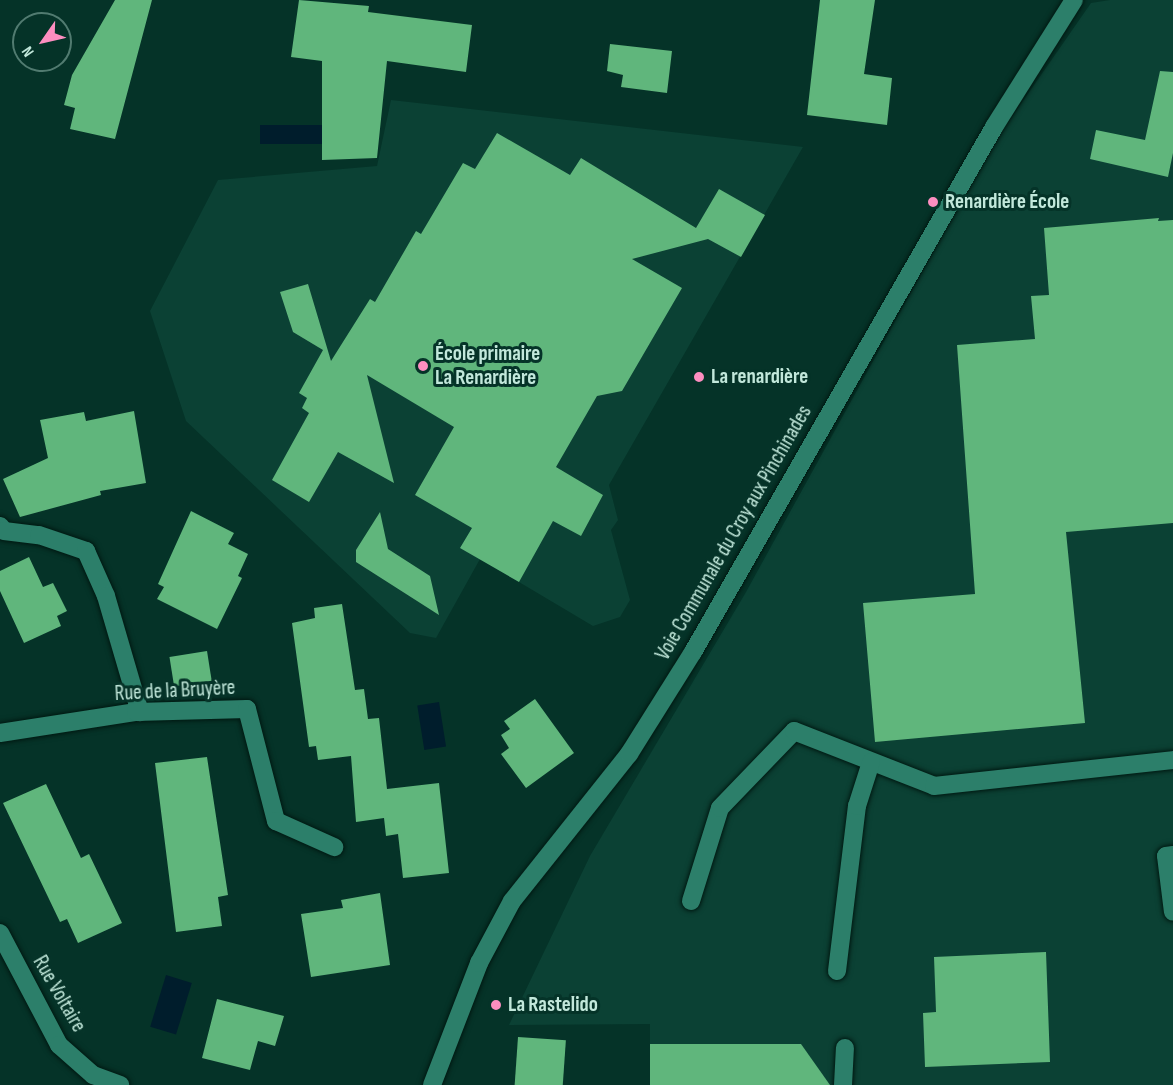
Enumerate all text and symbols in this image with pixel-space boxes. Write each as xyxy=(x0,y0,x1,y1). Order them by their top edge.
north arrow xyxy=(12,12,72,72)
text: N xyxy=(18,42,39,60)
place label: Renardière École xyxy=(945,189,1069,215)
marker: Renardière École xyxy=(926,195,940,209)
place label: École primaire La Renardière xyxy=(435,341,540,391)
marker: École primaire La Renardière xyxy=(416,359,430,373)
place label: La renardière xyxy=(711,364,808,390)
marker: La renardière xyxy=(692,370,706,384)
street label: Voie Communale du Croy aux Pinchinades xyxy=(651,401,817,665)
street label: Rue de la Bruyère xyxy=(114,675,236,707)
street label: Rue Voltaire xyxy=(27,951,91,1037)
place label: La Rastelido xyxy=(508,992,598,1018)
marker: La Rastelido xyxy=(489,998,503,1012)

